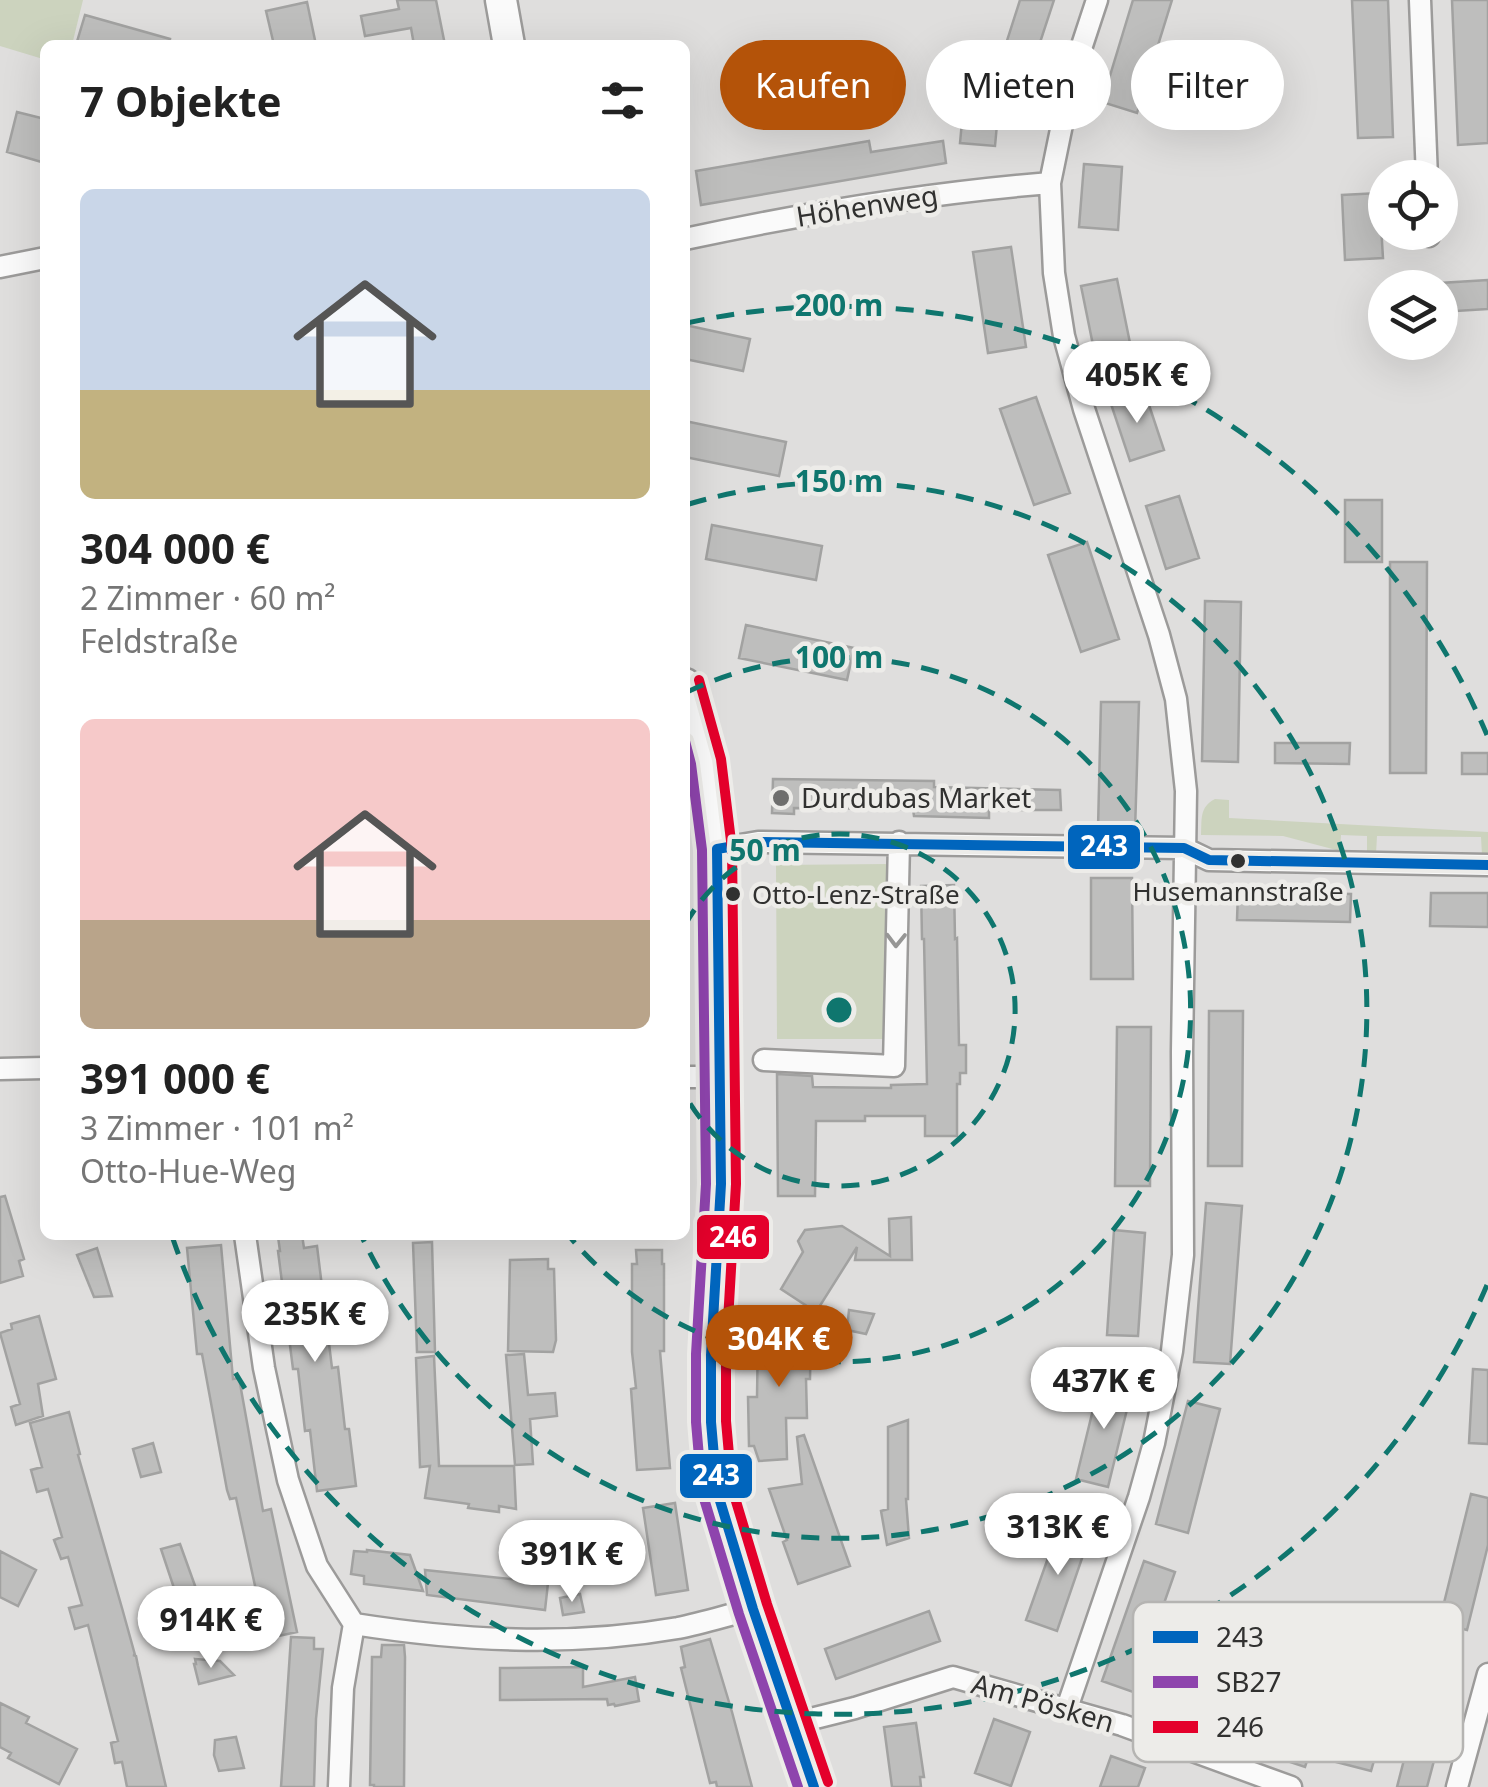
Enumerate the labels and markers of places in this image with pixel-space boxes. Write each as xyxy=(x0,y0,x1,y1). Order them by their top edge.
pin: 405K € xyxy=(1056,341,1218,426)
place label: Durdubas Market xyxy=(801,778,1031,816)
marker: Durdubas Market xyxy=(770,787,792,809)
marker: Husemannstraße xyxy=(1228,851,1248,871)
place label: Husemannstraße xyxy=(1132,873,1344,909)
place label: Otto-Lenz-Straße xyxy=(752,876,960,912)
marker: Otto-Lenz-Straße xyxy=(723,884,743,904)
centre of rings xyxy=(821,992,857,1028)
pin: 235K € xyxy=(234,1280,396,1365)
pin: 304K € xyxy=(698,1305,860,1390)
pin: 437K € xyxy=(1023,1347,1185,1432)
pin: 313K € xyxy=(977,1493,1139,1578)
pin: 391K € xyxy=(491,1520,653,1605)
pin: 914K € xyxy=(130,1586,292,1671)

